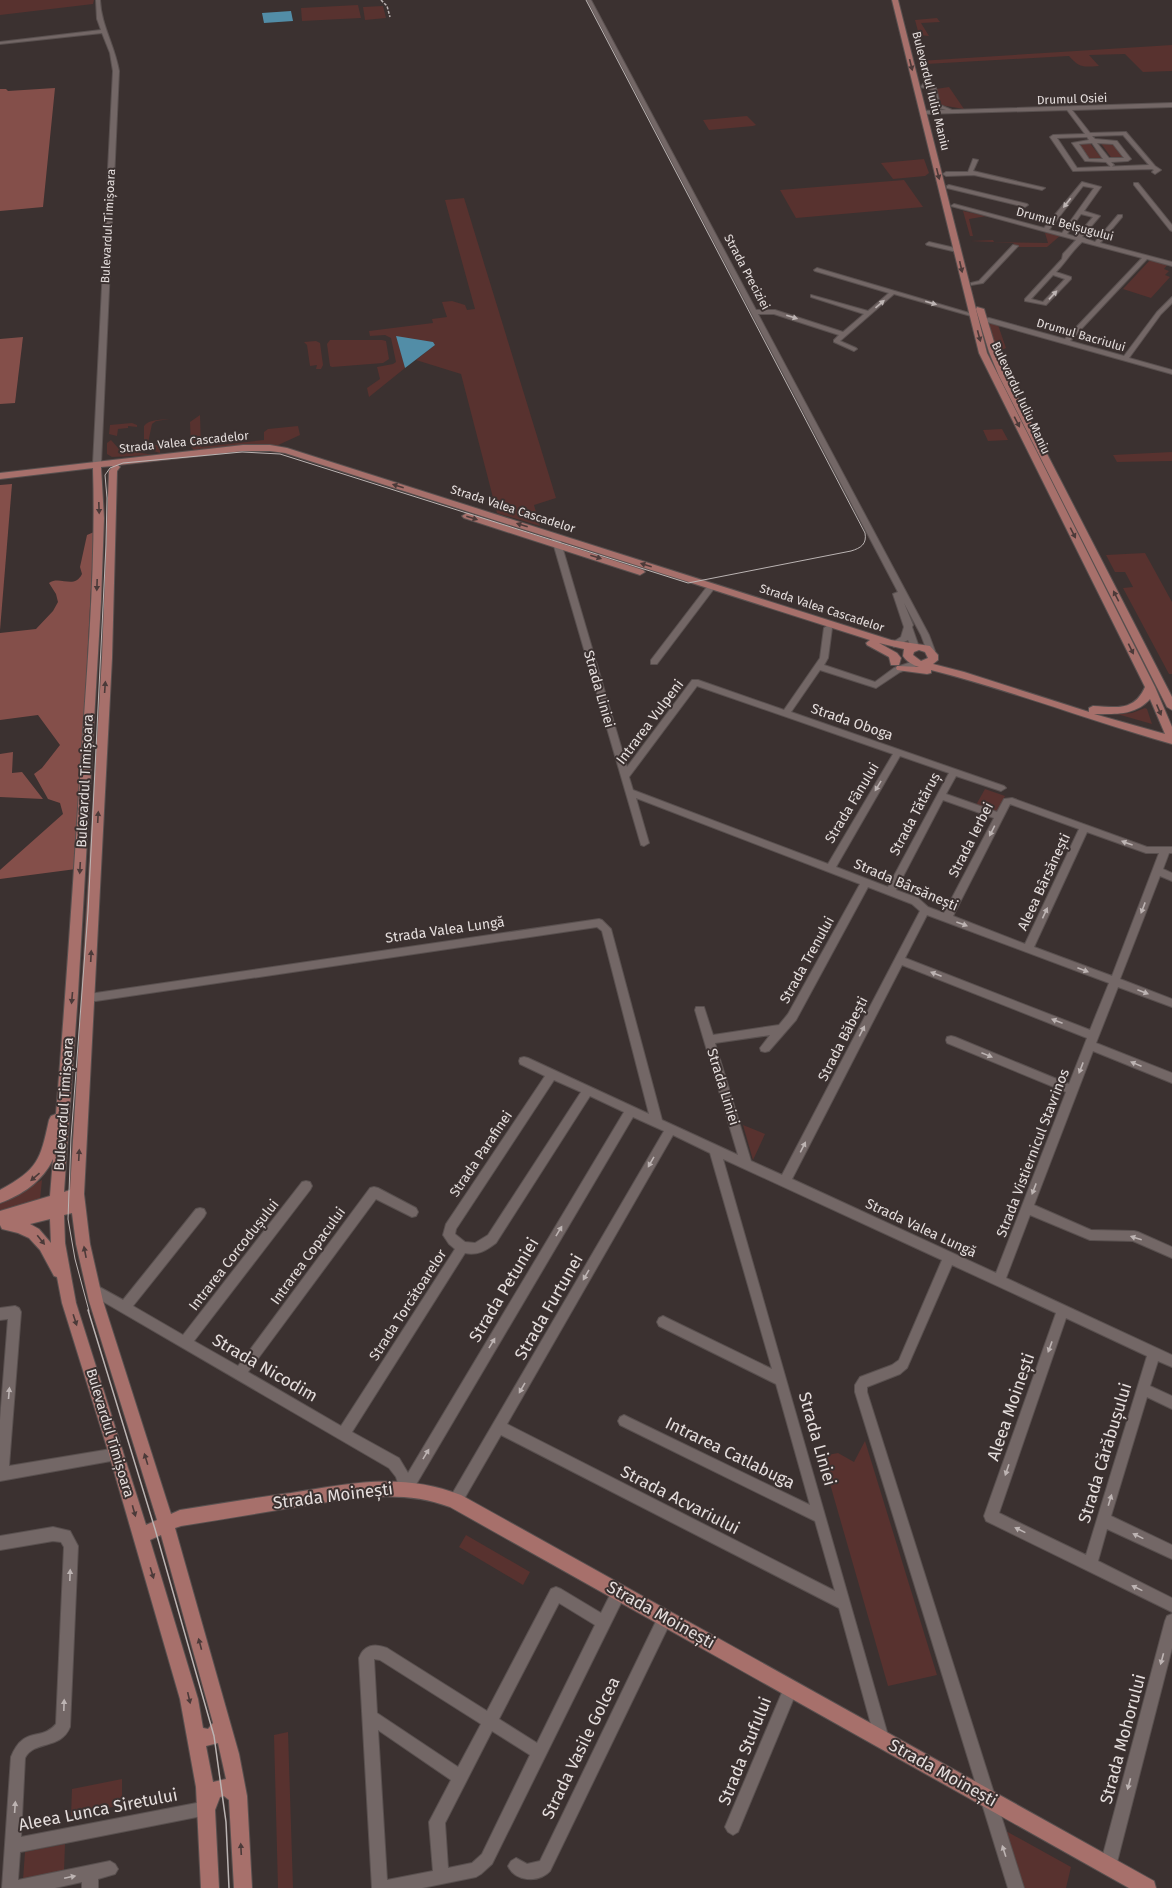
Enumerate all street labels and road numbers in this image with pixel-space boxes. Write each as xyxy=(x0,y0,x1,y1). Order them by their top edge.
street label: Bulevardul Iuliu Maniu xyxy=(909,30,953,152)
street label: Drumul Osiei xyxy=(1037,91,1107,107)
street label: Bulevardul Timișoara xyxy=(98,168,119,284)
street label: Drumul Belșugului xyxy=(1015,204,1115,245)
street label: Strada Preciziei xyxy=(721,232,773,312)
street label: Drumul Bacriului xyxy=(1035,316,1127,354)
street label: Bulevardul Iuliu Maniu xyxy=(989,340,1053,456)
street label: Strada Valea Cascadelor xyxy=(119,428,250,456)
street label: Strada Valea Cascadelor xyxy=(449,482,577,536)
street label: Strada Valea Cascadelor xyxy=(758,581,886,635)
street label: Strada Liniei xyxy=(580,648,618,730)
street label: Intrarea Vulpeni xyxy=(613,676,687,768)
street label: Strada Oboga xyxy=(809,700,895,744)
street label: Bulevardul Timișoara xyxy=(73,714,98,848)
street label: Strada Fânului xyxy=(821,760,883,846)
street label: Strada Tătăruș xyxy=(886,769,945,859)
street label: Strada Ierbei xyxy=(945,800,997,880)
street label: Aleea Bârsănești xyxy=(1014,831,1075,934)
street label: Strada Bârsănești xyxy=(851,855,961,916)
street label: Strada Valea Lungă xyxy=(384,913,506,947)
street label: Strada Trenului xyxy=(776,914,838,1006)
street label: Strada Băbești xyxy=(814,994,872,1085)
street label: Bulevardul Timișoara xyxy=(51,1037,78,1171)
street label: Strada Liniei xyxy=(703,1046,743,1128)
street label: Strada Vistiernicul Stavrinos xyxy=(993,1066,1073,1240)
street label: Strada Parafinei xyxy=(446,1108,516,1200)
street label: Strada Valea Lungă xyxy=(863,1195,979,1261)
street label: Intrarea Corcodușului xyxy=(185,1196,283,1315)
street label: Intrarea Copacului xyxy=(267,1204,349,1308)
street label: Strada Petuniei xyxy=(465,1234,543,1346)
street label: Strada Torcătoarelor xyxy=(366,1246,451,1364)
street label: Strada Furtunei xyxy=(510,1250,588,1364)
street label: Strada Nicodim xyxy=(209,1329,321,1407)
street label: Aleea Moinești xyxy=(983,1350,1039,1464)
street label: Bulevardul Timișoara xyxy=(81,1367,138,1500)
street label: Strada Cărăbușului xyxy=(1074,1380,1136,1526)
street label: Strada Liniei xyxy=(794,1390,840,1488)
street label: Intrarea Catlabuga xyxy=(662,1413,798,1493)
street label: Strada Acvariului xyxy=(617,1461,743,1539)
street label: Strada Moinești xyxy=(272,1478,394,1514)
street label: Strada Moinești xyxy=(603,1577,719,1653)
street label: Strada Mohorului xyxy=(1096,1672,1150,1806)
street label: Strada Vasile Golcea xyxy=(537,1674,625,1822)
street label: Strada Stufului xyxy=(714,1694,776,1808)
street label: Strada Moinești xyxy=(885,1735,1001,1811)
street label: Aleea Lunca Siretului xyxy=(17,1784,179,1836)

